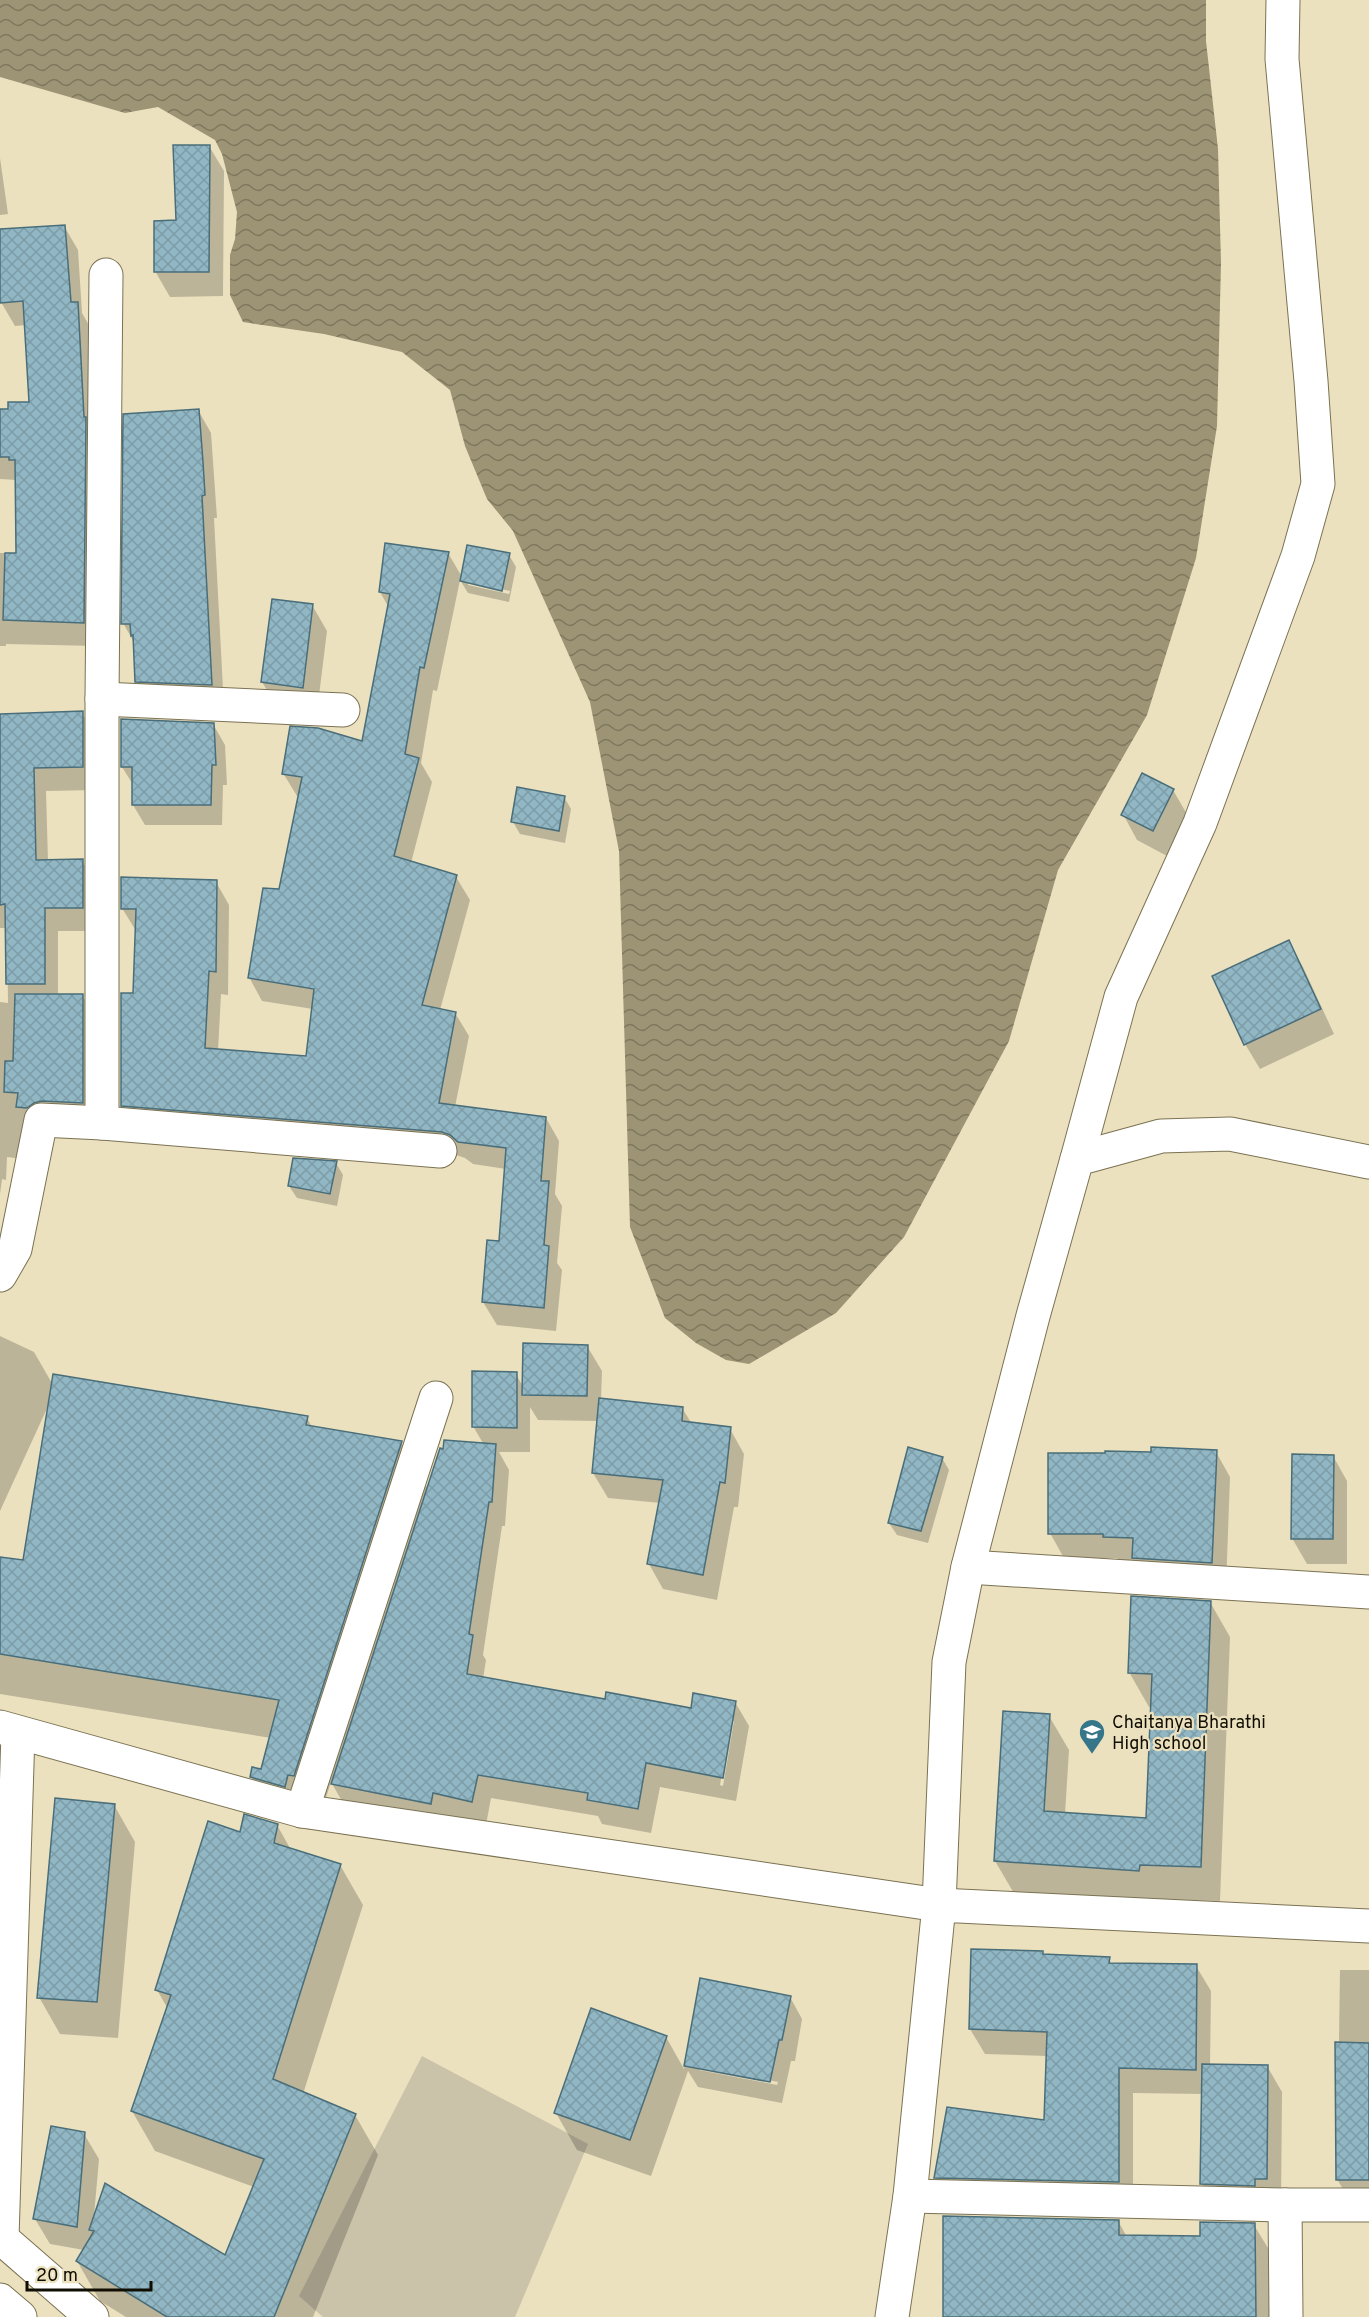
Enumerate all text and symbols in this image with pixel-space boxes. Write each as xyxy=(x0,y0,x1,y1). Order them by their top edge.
place label: Chaitanya Bharathi High school xyxy=(1112,1712,1266,1756)
school or university icon: Chaitanya Bharathi High school xyxy=(1077,1717,1107,1755)
scale bar xyxy=(27,2254,152,2292)
text: 20 m xyxy=(36,2265,78,2288)

